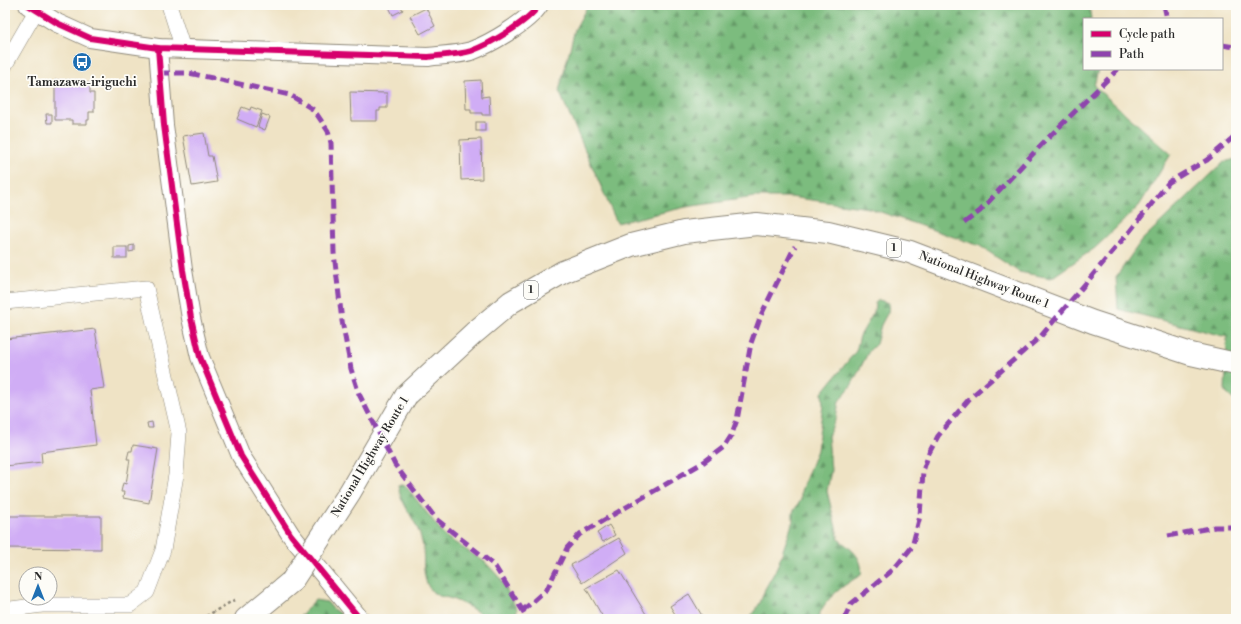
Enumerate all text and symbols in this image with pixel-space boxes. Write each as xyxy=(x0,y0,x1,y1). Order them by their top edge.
legend xyxy=(1083,18,1223,70)
text: Cycle path xyxy=(1119,27,1175,42)
text: Path xyxy=(1119,47,1144,62)
bus stop icon: Tamazawa-iriguchi xyxy=(71,51,93,73)
place label: Tamazawa-iriguchi xyxy=(28,75,137,90)
road number: 1 xyxy=(887,239,901,257)
street label: National Highway Route 1 xyxy=(917,248,1052,312)
road number: 1 xyxy=(524,281,538,299)
street label: National Highway Route 1 xyxy=(328,393,412,520)
north arrow xyxy=(18,566,58,606)
text: N xyxy=(34,570,43,584)

